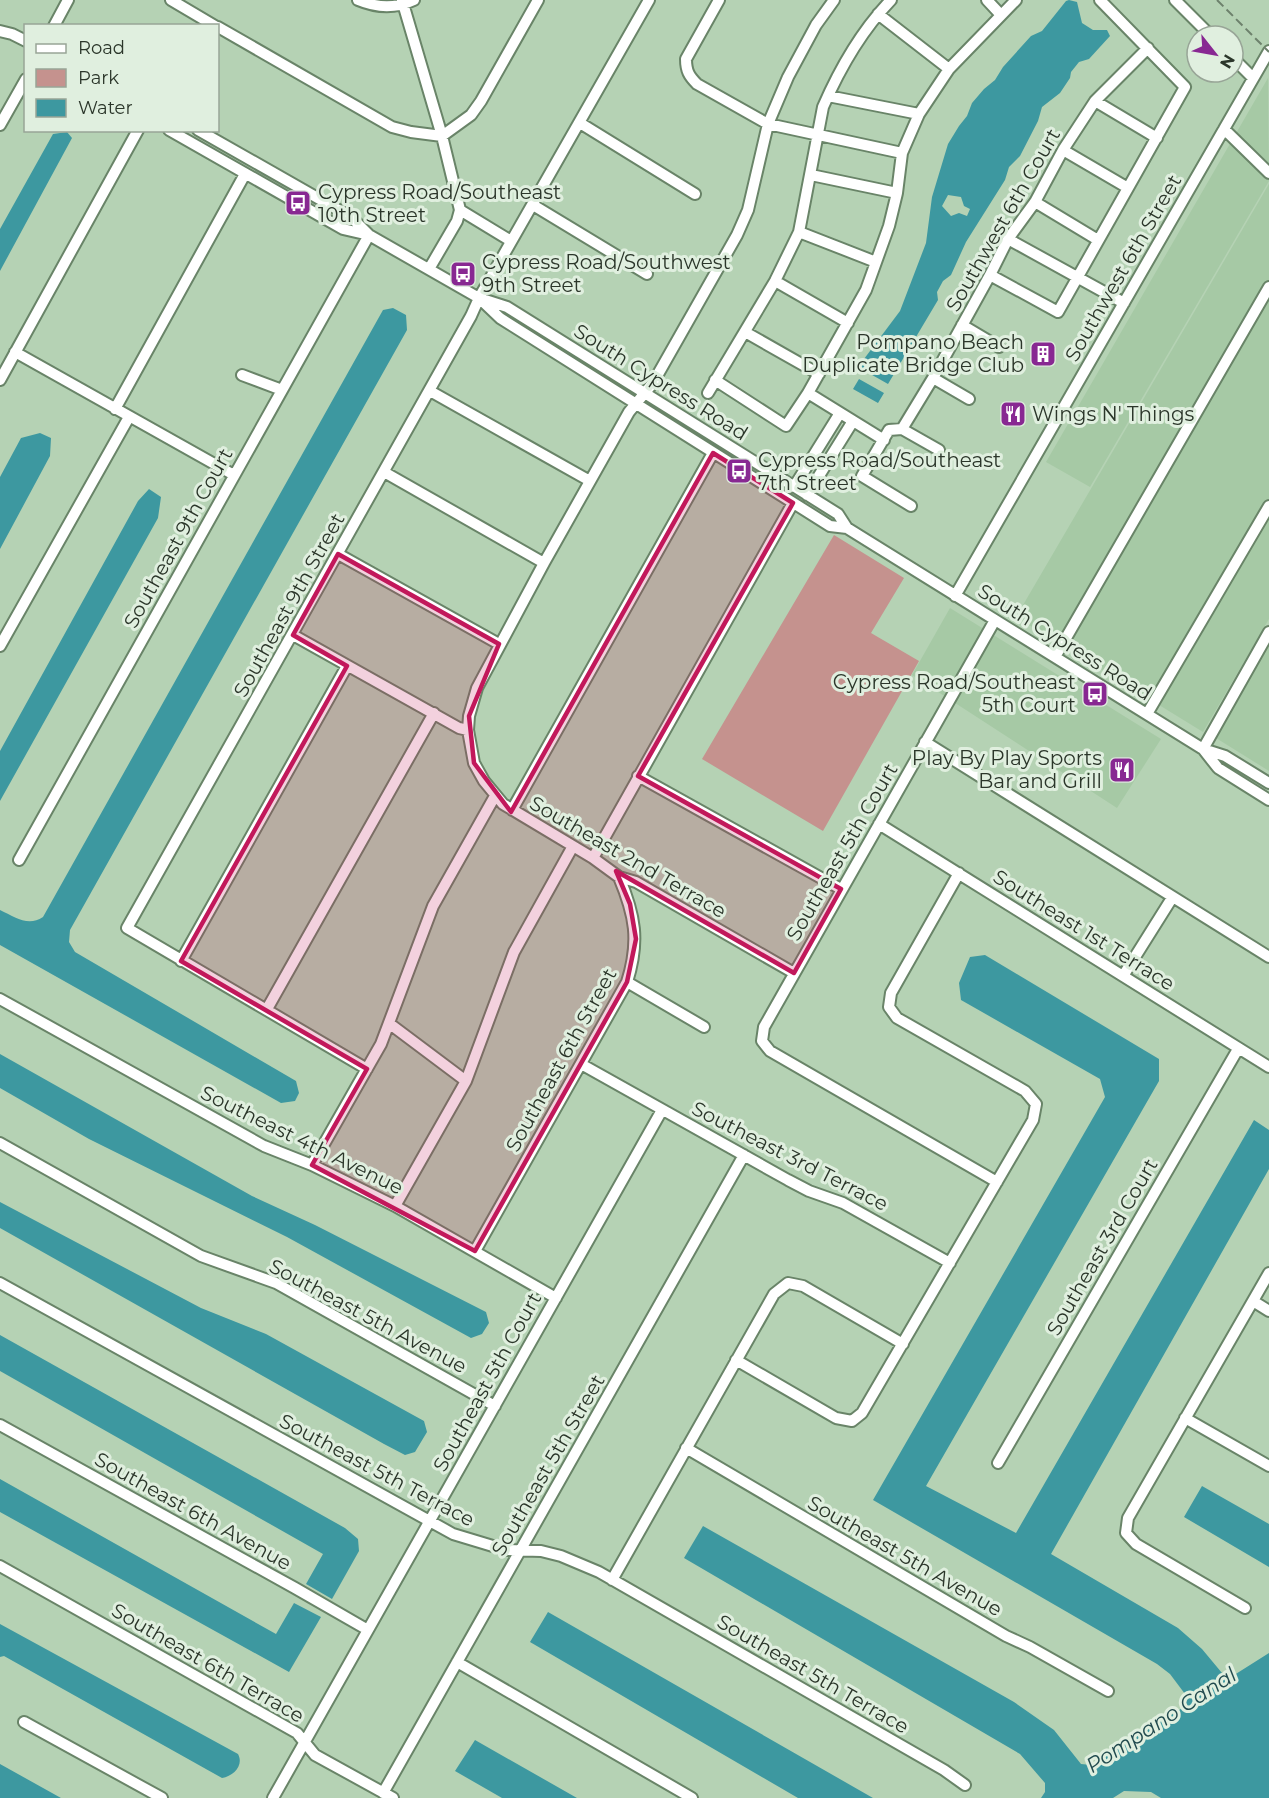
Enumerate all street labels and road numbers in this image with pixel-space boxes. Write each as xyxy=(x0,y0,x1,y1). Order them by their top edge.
street label: Southwest 6th Court xyxy=(941,124,1065,316)
street label: Southwest 6th Street xyxy=(1060,170,1186,366)
street label: South Cypress Road xyxy=(570,319,752,445)
street label: Southeast 9th Court xyxy=(119,444,237,632)
street label: Southeast 9th Street xyxy=(228,509,350,701)
street label: South Cypress Road xyxy=(974,579,1156,705)
street label: Southeast 5th Court xyxy=(781,759,903,945)
street label: Southeast 2nd Terrace xyxy=(526,791,730,923)
street label: Southeast 1st Terrace xyxy=(989,864,1179,996)
street label: Southeast 6th Street xyxy=(501,964,621,1156)
street label: Southeast 4th Avenue xyxy=(197,1081,407,1199)
street label: Southeast 3rd Terrace xyxy=(688,1096,892,1216)
street label: Southeast 3rd Court xyxy=(1041,1154,1163,1340)
street label: Southeast 5th Avenue xyxy=(265,1254,471,1378)
street label: Southeast 5th Court xyxy=(428,1288,546,1476)
street label: Southeast 5th Street xyxy=(486,1370,610,1560)
street label: Southeast 5th Terrace xyxy=(275,1408,479,1532)
street label: Southeast 6th Avenue xyxy=(90,1447,296,1575)
street label: Southeast 5th Avenue xyxy=(804,1491,1006,1621)
street label: Southeast 6th Terrace xyxy=(108,1598,308,1728)
street label: Southeast 5th Terrace xyxy=(713,1609,913,1739)

